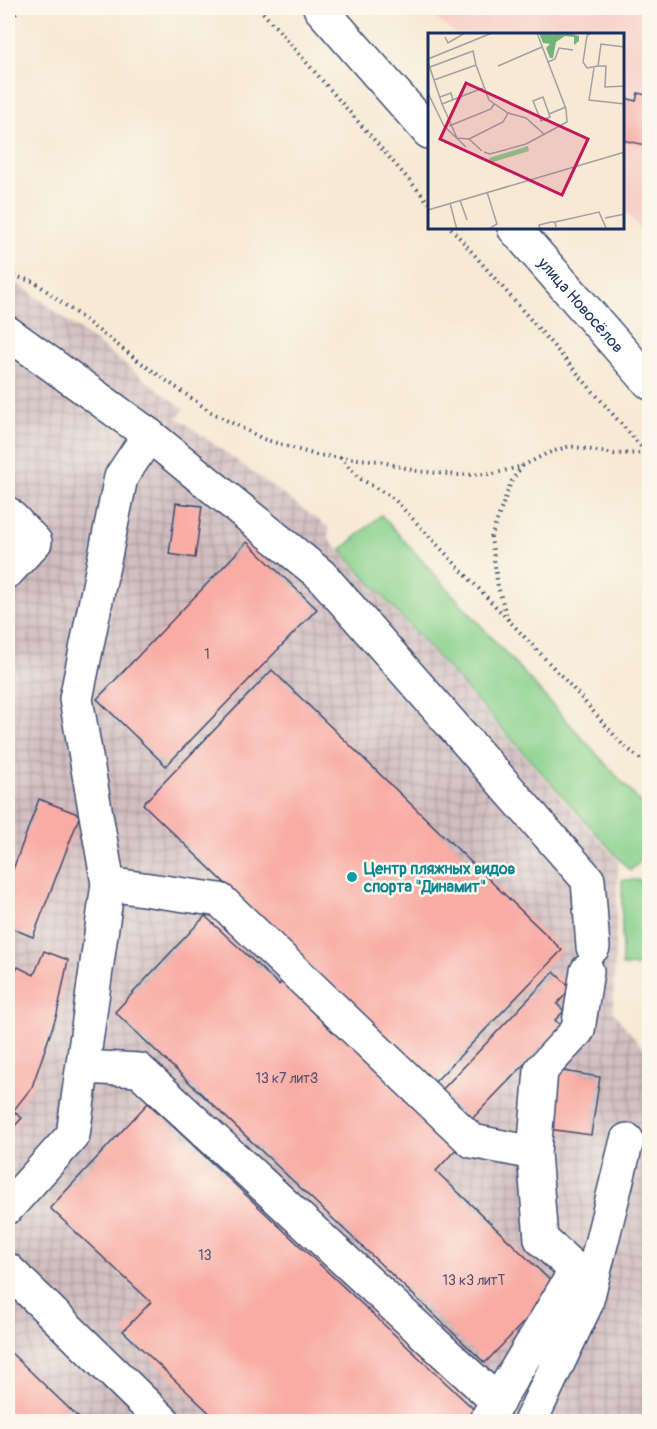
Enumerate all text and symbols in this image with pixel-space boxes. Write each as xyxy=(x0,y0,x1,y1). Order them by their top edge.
inset map xyxy=(428,33,624,230)
street label: улица Новосёлов xyxy=(533,253,628,357)
house number: 1 xyxy=(204,646,210,663)
place label: Центр пляжных видов спорта "Динамит" xyxy=(363,859,516,897)
marker: Центр пляжных видов спорта "Динамит" xyxy=(345,870,359,884)
house number: 13 к7 литЗ xyxy=(256,1070,319,1087)
house number: 13 xyxy=(198,1247,212,1264)
house number: 13 к3 литТ xyxy=(443,1272,506,1289)

